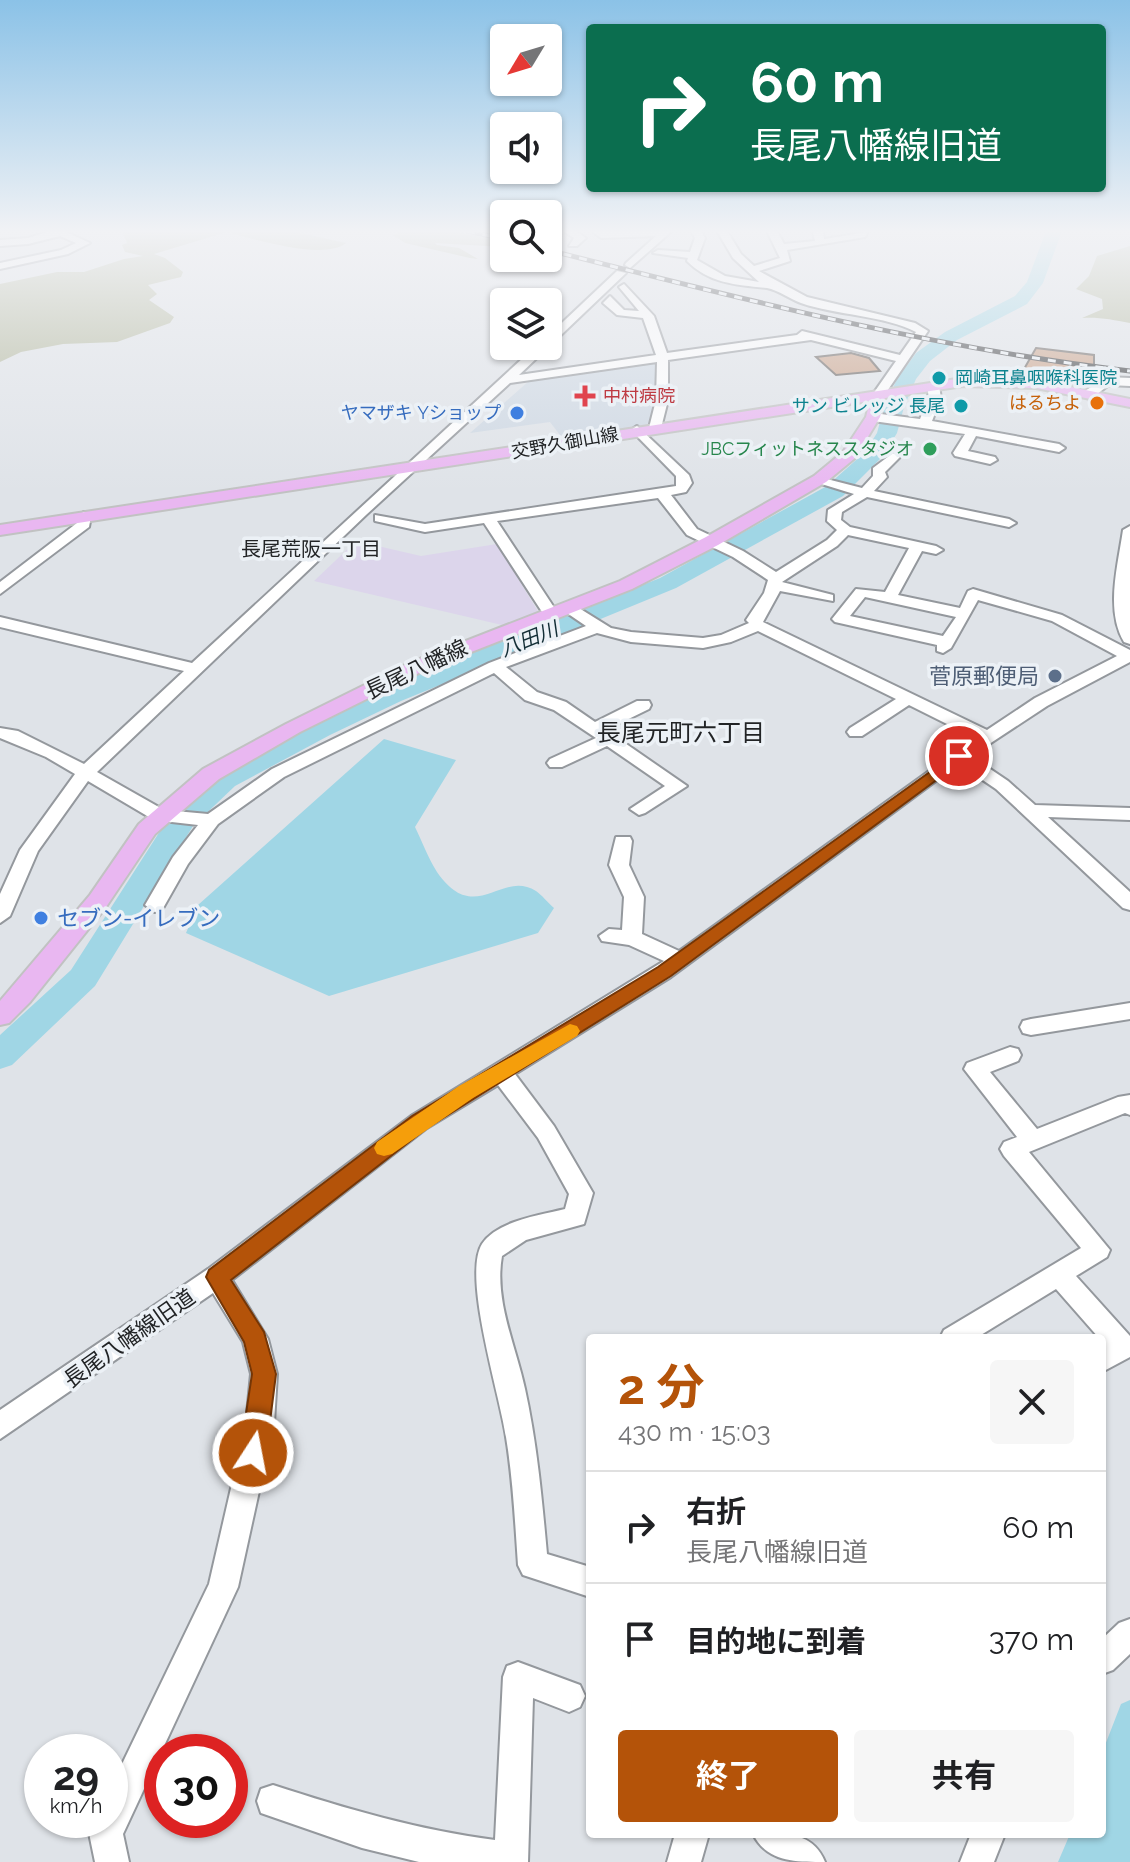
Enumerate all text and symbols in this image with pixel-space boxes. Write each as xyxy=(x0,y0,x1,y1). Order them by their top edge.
north arrow xyxy=(490,24,562,96)
map controls xyxy=(490,24,562,360)
text: 60 m xyxy=(750,49,884,115)
icon: right xyxy=(618,56,722,160)
button: sound xyxy=(490,112,562,184)
text: 長尾八幡線旧道 xyxy=(750,124,1002,166)
button: search xyxy=(490,200,562,272)
button: layers xyxy=(490,288,562,360)
place label: 岡崎耳鼻咽喉科医院 xyxy=(955,367,1117,388)
marker: 岡崎耳鼻咽喉科医院 xyxy=(930,369,948,387)
marker: 中村病院 xyxy=(574,385,596,407)
place label: 中村病院 xyxy=(603,385,675,406)
place label: はるちよ xyxy=(1009,392,1081,413)
marker: はるちよ xyxy=(1088,394,1106,412)
place label: サン ビレッジ 長尾 xyxy=(792,395,945,416)
marker: サン ビレッジ 長尾 xyxy=(952,397,970,415)
place label: ヤマザキ Yショップ xyxy=(341,402,501,423)
marker: ヤマザキ Yショップ xyxy=(508,404,526,422)
street label: 交野久御山線 xyxy=(510,423,620,462)
place label: JBCフィットネススタジオ xyxy=(701,438,914,459)
marker: JBCフィットネススタジオ xyxy=(921,440,939,458)
district label: 長尾荒阪一丁目 xyxy=(241,537,381,561)
water label: 八田川 xyxy=(497,616,563,661)
street label: 長尾八幡線 xyxy=(361,634,471,704)
place label: 菅原郵便局 xyxy=(929,663,1039,689)
marker: 菅原郵便局 xyxy=(1046,667,1064,685)
district label: 長尾元町六丁目 xyxy=(597,718,765,747)
pin xyxy=(925,722,993,790)
icon: arrive xyxy=(937,734,981,778)
place label: セブン-イレブン xyxy=(57,905,220,931)
marker: セブン-イレブン xyxy=(32,909,50,927)
street label: 長尾八幡線旧道 xyxy=(58,1283,200,1393)
text: 2 分 xyxy=(618,1359,705,1415)
button: close xyxy=(990,1360,1074,1444)
position arrow xyxy=(211,1411,295,1495)
text: 430 m · 15:03 xyxy=(618,1417,771,1447)
text: 右折 xyxy=(686,1494,746,1529)
icon: right xyxy=(618,1505,662,1549)
text: 60 m xyxy=(1002,1510,1074,1545)
text: 長尾八幡線旧道 xyxy=(686,1537,868,1567)
icon: arrive xyxy=(618,1617,662,1661)
text: 370 m xyxy=(989,1622,1074,1657)
text: 目的地に到着 xyxy=(686,1624,866,1659)
button: 終了 xyxy=(618,1730,838,1822)
button: 共有 xyxy=(854,1730,1074,1822)
speed limit sign: 30 xyxy=(144,1734,248,1838)
text: 29 xyxy=(53,1752,99,1799)
text: km/h xyxy=(50,1794,102,1818)

